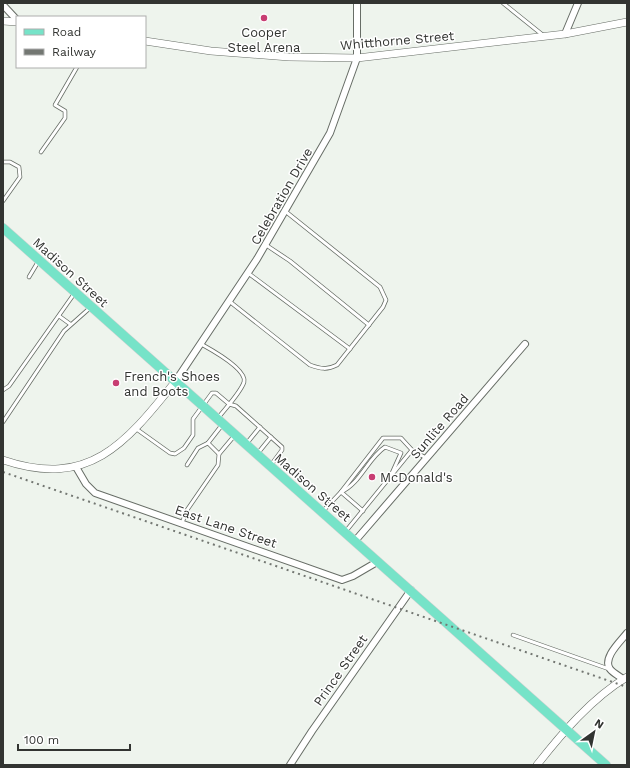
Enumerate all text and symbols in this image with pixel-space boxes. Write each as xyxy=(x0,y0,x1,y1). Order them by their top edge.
marker: Cooper Steel Arena xyxy=(259,13,269,23)
legend xyxy=(16,16,146,68)
text: Road xyxy=(52,25,81,39)
place label: Cooper Steel Arena xyxy=(228,25,301,55)
street label: Whitthorne Street xyxy=(339,28,455,53)
text: Railway xyxy=(52,45,97,59)
street label: Celebration Drive xyxy=(247,145,315,248)
street label: Madison Street xyxy=(30,235,112,311)
place label: French's Shoes and Boots xyxy=(124,369,220,399)
marker: French's Shoes and Boots xyxy=(111,378,121,388)
street label: Sunlite Road xyxy=(407,391,472,462)
street label: Madison Street xyxy=(271,450,354,525)
place label: McDonald's xyxy=(380,470,453,485)
marker: McDonald's xyxy=(367,472,377,482)
street label: East Lane Street xyxy=(173,502,279,551)
street label: Prince Street xyxy=(310,632,371,709)
north arrow xyxy=(574,712,614,752)
text: N xyxy=(592,716,606,732)
scale bar xyxy=(18,726,130,752)
text: 100 m xyxy=(24,733,59,747)

